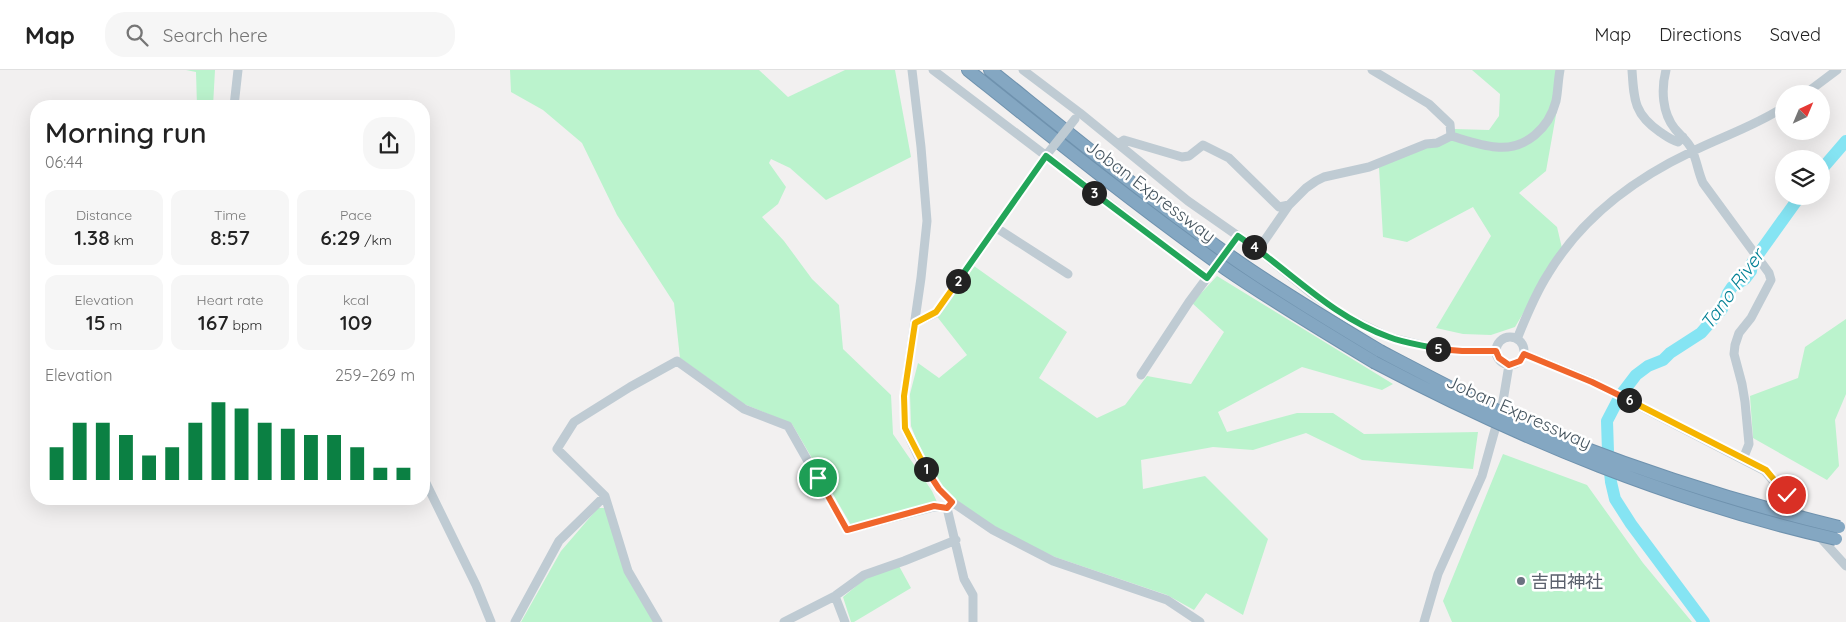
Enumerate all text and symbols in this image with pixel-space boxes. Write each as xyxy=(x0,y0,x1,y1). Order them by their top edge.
search box xyxy=(105,12,455,57)
text: Map xyxy=(25,20,75,50)
icon: search xyxy=(123,21,151,49)
text: Search here xyxy=(163,23,268,47)
text: Map xyxy=(1594,23,1631,46)
text: Directions xyxy=(1659,23,1742,46)
text: Saved xyxy=(1770,23,1821,46)
north arrow xyxy=(1775,85,1830,140)
map controls xyxy=(1775,85,1830,205)
text: Morning run xyxy=(45,115,206,150)
button: share xyxy=(363,117,415,169)
street label: Joban Expressway xyxy=(1082,135,1220,247)
button: layers xyxy=(1775,150,1830,205)
text: 06:44 xyxy=(45,152,83,172)
pin: 3 xyxy=(1082,180,1106,206)
text: 3 xyxy=(1091,184,1098,202)
text: Distance xyxy=(76,206,132,224)
text: Time xyxy=(214,206,246,224)
text: Pace xyxy=(340,206,372,224)
text: 1.38 xyxy=(74,224,110,250)
text: 8:57 xyxy=(210,224,250,250)
text: 6:29 xyxy=(320,224,360,250)
text: km xyxy=(110,231,134,249)
text: /km xyxy=(360,231,392,249)
pin: 4 xyxy=(1242,234,1266,260)
text: 4 xyxy=(1250,238,1259,256)
water label: Tano River xyxy=(1695,242,1771,334)
pin: 2 xyxy=(946,268,970,294)
text: 2 xyxy=(955,272,962,290)
text: Elevation xyxy=(74,291,134,309)
text: Heart rate xyxy=(197,291,263,309)
text: kcal xyxy=(343,291,369,309)
text: 15 xyxy=(86,309,106,335)
text: 167 xyxy=(198,309,229,335)
text: 109 xyxy=(340,309,372,335)
text: m xyxy=(106,316,122,334)
text: bpm xyxy=(229,316,262,334)
pin: 5 xyxy=(1426,336,1450,362)
text: 5 xyxy=(1434,340,1443,358)
text: Elevation xyxy=(45,365,112,385)
text: 259–269 m xyxy=(335,365,415,385)
street label: Joban Expressway xyxy=(1443,370,1595,454)
pin: 6 xyxy=(1616,388,1642,412)
text: 6 xyxy=(1626,391,1633,409)
pin: 1 xyxy=(914,456,938,482)
pin xyxy=(797,457,839,499)
text: 1 xyxy=(924,460,929,478)
icon: arrive xyxy=(804,464,832,492)
pin xyxy=(1766,474,1808,516)
icon: check xyxy=(1773,481,1801,509)
place label: 吉田神社 xyxy=(1531,570,1603,593)
marker: 吉田神社 xyxy=(1515,575,1527,587)

